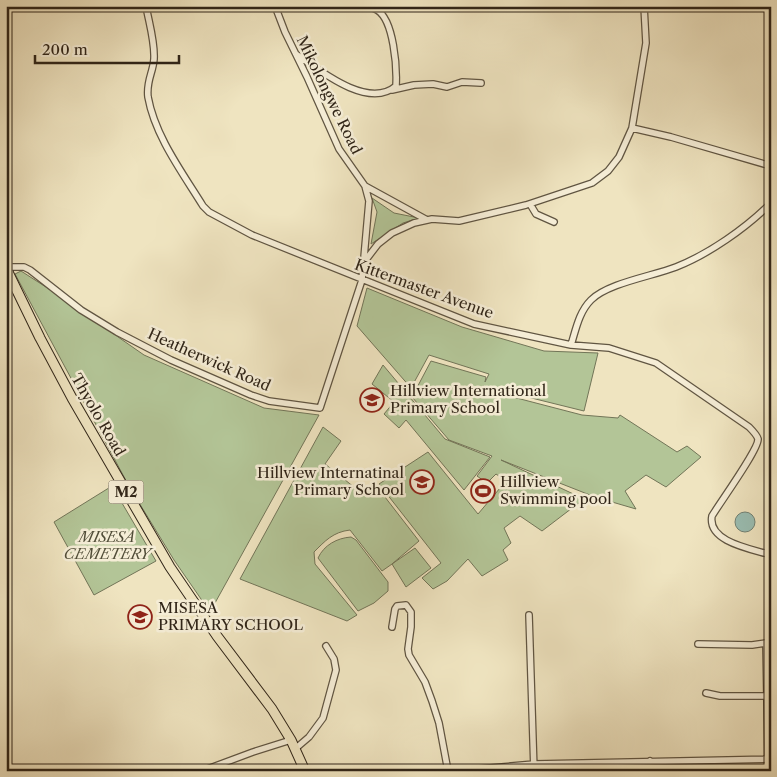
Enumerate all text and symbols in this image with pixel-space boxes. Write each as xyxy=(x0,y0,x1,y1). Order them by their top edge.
scale bar xyxy=(35,32,179,64)
street label: Mikolongwe Road xyxy=(293,32,366,157)
text: 200 m xyxy=(42,40,88,59)
street label: Kittermaster Avenue xyxy=(352,255,496,322)
street label: Heatherwick Road xyxy=(145,324,274,395)
street label: Thyolo Road xyxy=(67,370,130,459)
place label: Hillview International Primary School xyxy=(390,381,547,417)
school or university icon: Hillview International Primary School xyxy=(359,387,385,413)
place label: Hillview Internatinal Primary School xyxy=(257,463,405,499)
school or university icon: Hillview Internatinal Primary School xyxy=(409,469,435,495)
place label: Hillview Swimming pool xyxy=(500,472,612,508)
sports icon: Hillview Swimming pool xyxy=(470,478,496,504)
road number: M2 xyxy=(108,481,144,504)
park label: MISESA CEMETERY xyxy=(64,527,154,563)
place label: MISESA PRIMARY SCHOOL xyxy=(158,598,303,634)
school or university icon: MISESA PRIMARY SCHOOL xyxy=(127,604,153,630)

